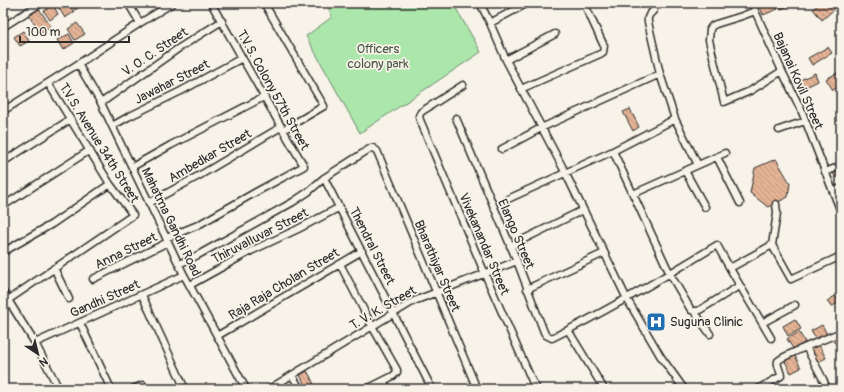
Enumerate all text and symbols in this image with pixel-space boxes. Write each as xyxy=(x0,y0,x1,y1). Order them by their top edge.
scale bar xyxy=(20,18,129,44)
street label: V. O. C. Street xyxy=(119,24,192,80)
text: 100 m xyxy=(26,25,61,40)
street label: T.V.S. Colony 57th Street xyxy=(233,27,313,154)
street label: Bajanai Kovil Street xyxy=(769,30,827,133)
park label: Officers colony park xyxy=(347,41,409,72)
street label: Jawahar Street xyxy=(132,56,213,108)
street label: T.V.S. Avenue 34th Street xyxy=(56,80,143,206)
street label: Ambedkar Street xyxy=(166,125,255,186)
street label: Mahatma Gandhi Road xyxy=(138,165,204,279)
street label: Vivekanandar Street xyxy=(455,191,513,298)
street label: Elango Street xyxy=(494,197,538,272)
street label: Thiruvalluvar Street xyxy=(209,204,312,267)
street label: Thendral Street xyxy=(346,204,399,288)
street label: Bharathiyar Street xyxy=(411,218,464,315)
street label: Anna Street xyxy=(92,229,160,273)
street label: Raja Raja Cholan Street xyxy=(226,244,343,323)
street label: Gandhi Street xyxy=(68,276,143,321)
street label: T. V. K. Street xyxy=(347,282,420,333)
hospital icon: Suguna Clinic xyxy=(645,311,667,333)
place label: Suguna Clinic xyxy=(670,314,743,330)
north arrow xyxy=(18,334,58,374)
text: N xyxy=(36,354,50,370)

